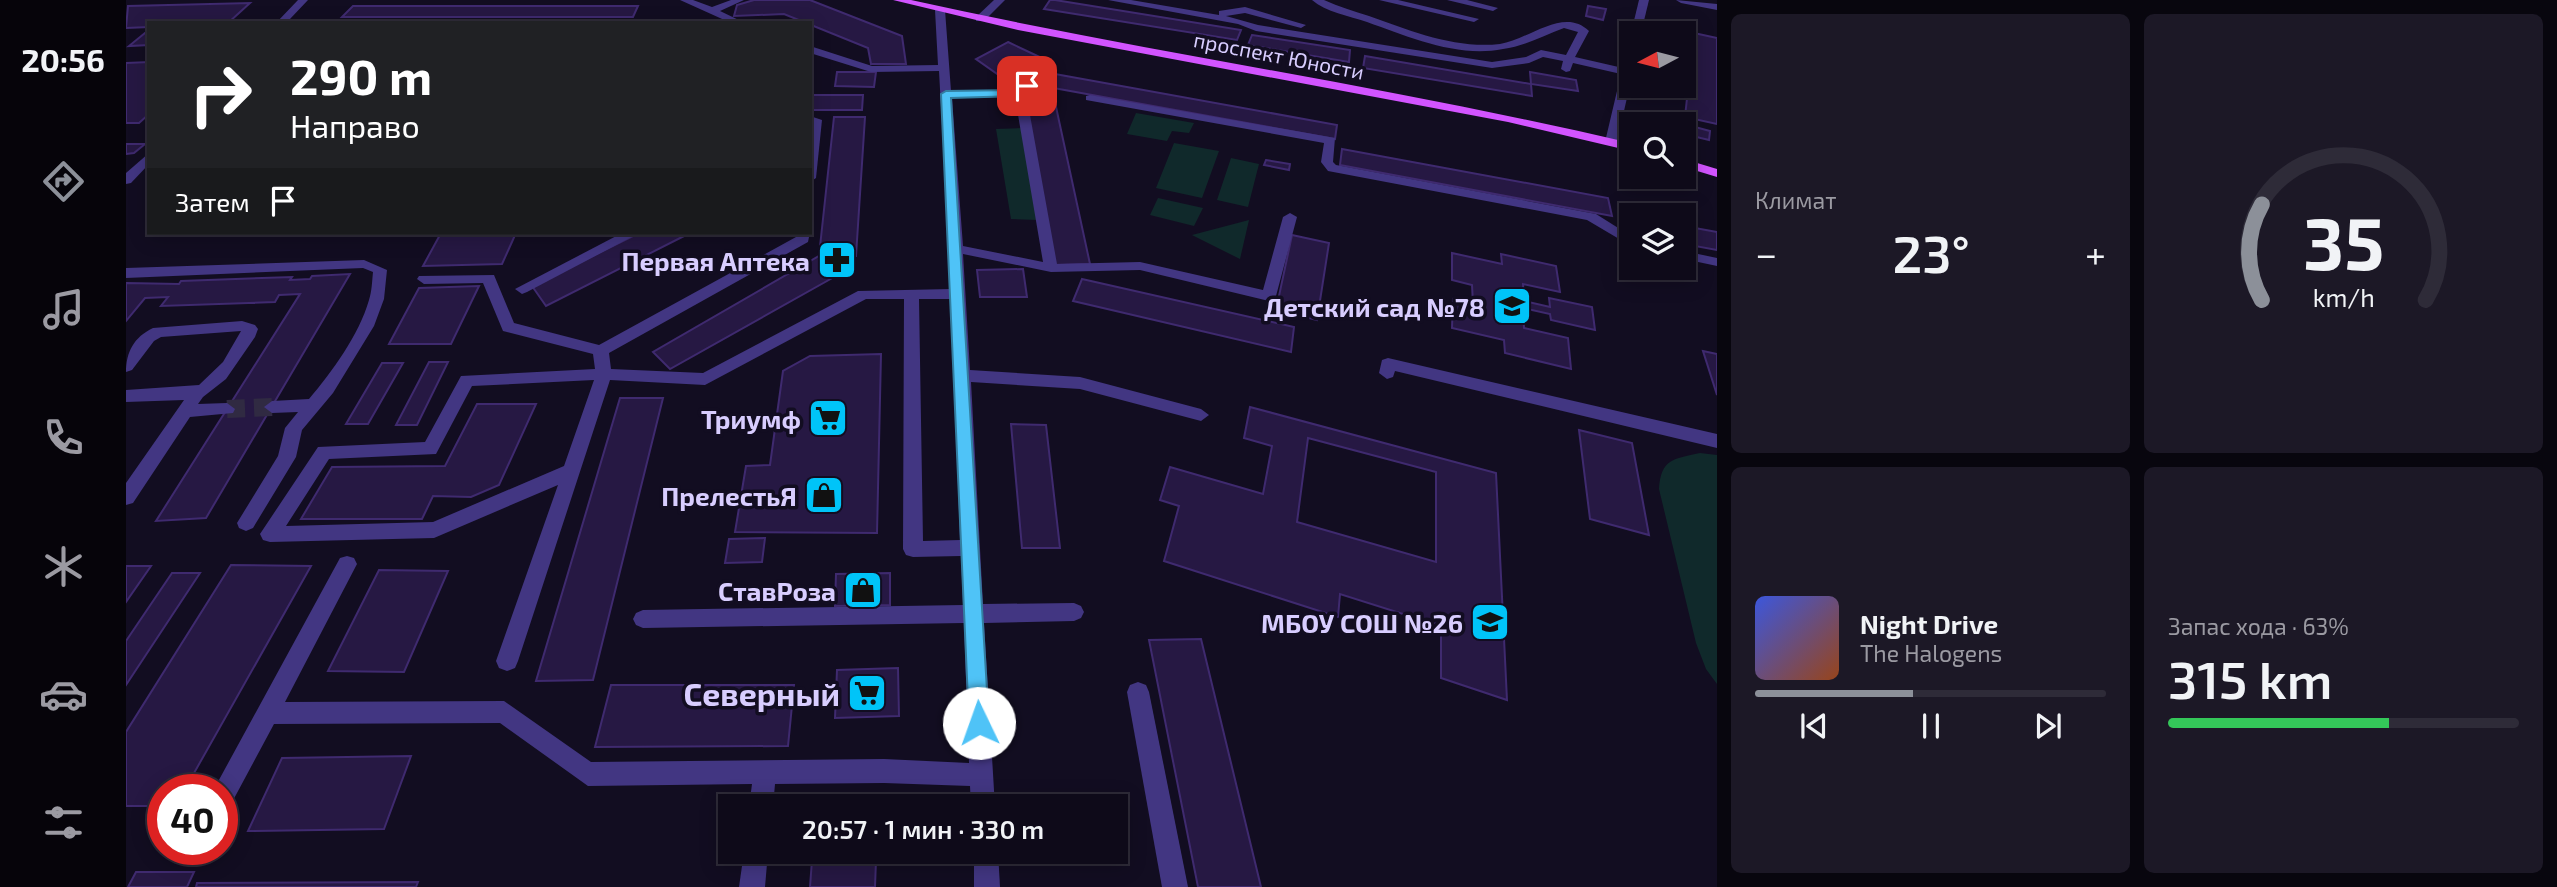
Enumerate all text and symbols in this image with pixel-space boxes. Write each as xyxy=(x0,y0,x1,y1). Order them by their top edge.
north arrow xyxy=(1619,21,1696,98)
map controls xyxy=(1619,21,1696,280)
street label: проспект Юности xyxy=(1192,26,1366,84)
text: 20:56 xyxy=(21,40,105,78)
text: 290 m xyxy=(290,46,432,105)
icon: right xyxy=(175,49,266,140)
pin xyxy=(997,56,1057,116)
icon: arrive xyxy=(1008,67,1046,105)
text: Направо xyxy=(290,106,420,144)
button: search xyxy=(1619,112,1696,189)
icon: directions xyxy=(39,157,88,206)
icon: arrive xyxy=(264,182,302,220)
text: Затем xyxy=(175,186,250,217)
text: Климат xyxy=(1755,186,1836,214)
text: 35 xyxy=(2303,197,2384,285)
button: layers xyxy=(1619,203,1696,280)
text: 23° xyxy=(1892,221,1970,283)
text: − xyxy=(1755,230,1777,276)
text: + xyxy=(2085,230,2106,276)
pharmacy icon: Первая Аптека xyxy=(816,239,858,281)
place label: Первая Аптека xyxy=(621,245,810,276)
text: km/h xyxy=(2312,281,2375,311)
icon: music xyxy=(39,285,88,334)
school or university icon: Детский сад №78 xyxy=(1491,285,1533,327)
place label: Детский сад №78 xyxy=(1264,291,1485,322)
supermarket icon: Триумф xyxy=(807,397,849,439)
place label: Триумф xyxy=(701,403,801,434)
icon: phone xyxy=(39,413,88,462)
shop icon: ПрелестьЯ xyxy=(803,474,845,516)
place label: ПрелестьЯ xyxy=(661,480,797,511)
icon: climate xyxy=(39,542,88,591)
shop icon: СтавРоза xyxy=(842,569,884,611)
place label: СтавРоза xyxy=(718,575,836,606)
school or university icon: МБОУ СОШ №26 xyxy=(1469,601,1511,643)
place label: МБОУ СОШ №26 xyxy=(1261,607,1463,638)
text: Night Drive xyxy=(1860,608,1998,639)
text: Запас хода · 63% xyxy=(2168,612,2349,640)
text: The Halogens xyxy=(1860,639,2002,667)
text: 315 km xyxy=(2168,647,2332,709)
icon: car xyxy=(39,670,88,719)
supermarket icon: Северный xyxy=(846,672,888,714)
place label: Северный xyxy=(684,674,840,712)
position arrow xyxy=(942,686,1016,760)
icon: previous xyxy=(1795,707,1833,745)
icon: pause xyxy=(1912,707,1950,745)
icon: next xyxy=(2029,707,2067,745)
speed limit sign: 40 xyxy=(147,774,238,865)
icon: filters xyxy=(39,798,88,847)
text: 20:57 · 1 мин · 330 m xyxy=(802,813,1044,844)

